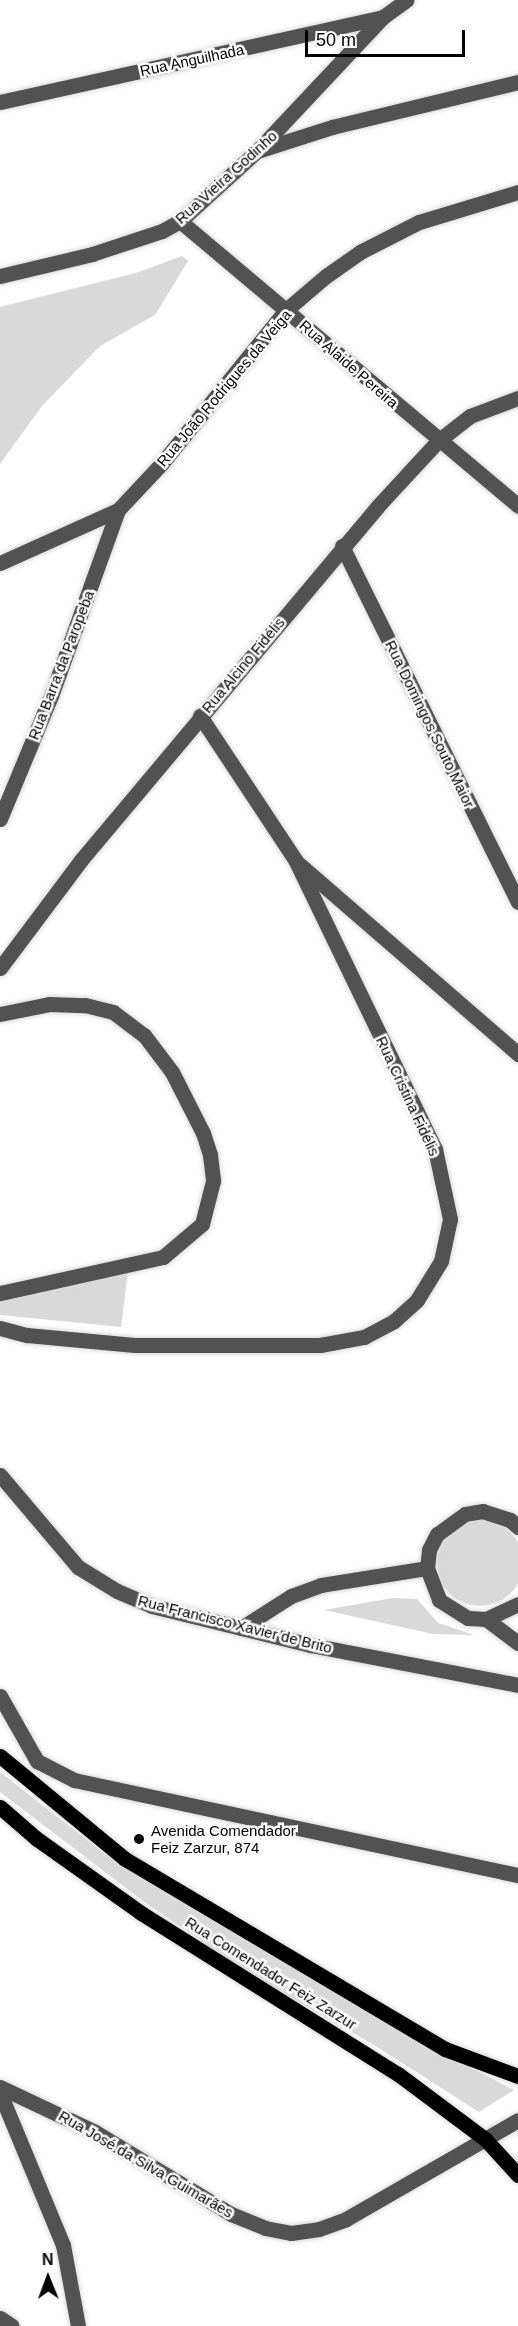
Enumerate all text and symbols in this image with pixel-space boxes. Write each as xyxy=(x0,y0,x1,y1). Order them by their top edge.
scale bar xyxy=(308,18,468,56)
text: 50 m xyxy=(316,30,356,50)
street label: Rua Anguilhada xyxy=(138,40,246,80)
street label: Rua Vieira Godinho xyxy=(171,127,281,227)
street label: Rua João Rodrigues da Veiga xyxy=(153,306,295,470)
street label: Rua Alaide Pereira xyxy=(296,316,402,412)
street label: Rua Barra da Paropeba xyxy=(24,588,98,742)
street label: Rua Alcino Fidélis xyxy=(198,613,288,717)
street label: Rua Domingos Souto Maior xyxy=(382,637,478,811)
street label: Rua Cristina Fidélis xyxy=(372,1033,444,1159)
street label: Rua Francisco Xavier de Brito xyxy=(136,1591,334,1657)
place label: Avenida Comendador Feiz Zarzur, 874 xyxy=(151,1821,296,1856)
marker: Avenida Comendador Feiz Zarzur, 874 xyxy=(132,1832,146,1846)
street label: Rua Comendador Feiz Zarzur xyxy=(182,1913,360,2033)
street label: Rua José da Silva Guimarães xyxy=(56,2107,236,2221)
north arrow xyxy=(18,2248,78,2308)
text: N xyxy=(42,2251,54,2268)

